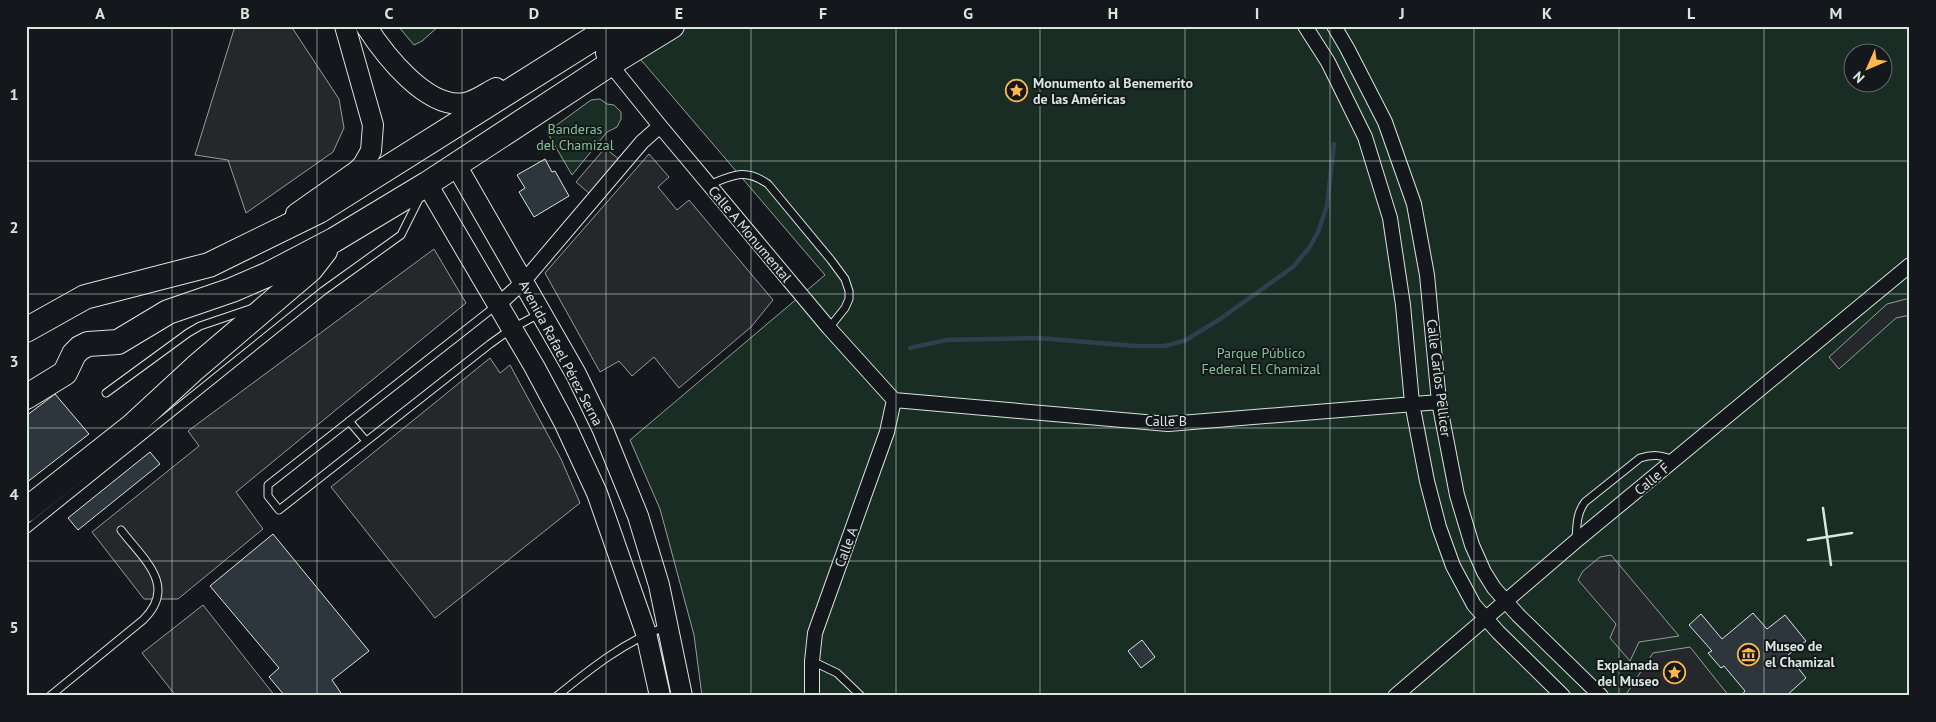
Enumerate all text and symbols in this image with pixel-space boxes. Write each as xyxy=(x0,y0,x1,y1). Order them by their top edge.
text: A xyxy=(95,3,105,23)
text: B xyxy=(240,3,250,23)
text: C xyxy=(385,3,394,23)
text: D xyxy=(529,3,539,23)
text: E xyxy=(675,3,683,23)
text: F xyxy=(819,3,827,23)
text: G xyxy=(963,3,973,23)
text: H xyxy=(1108,3,1118,23)
text: I xyxy=(1255,3,1259,23)
text: J xyxy=(1398,3,1405,23)
text: K xyxy=(1542,3,1552,23)
text: L xyxy=(1687,3,1696,23)
text: M xyxy=(1830,3,1842,23)
north arrow xyxy=(1844,42,1894,92)
text: N xyxy=(1849,68,1868,87)
place label: Monumento al Benemerito de las Américas xyxy=(1033,74,1193,108)
place icon: Monumento al Benemerito de las Américas xyxy=(1005,79,1029,103)
text: 1 xyxy=(9,84,19,104)
park label: Banderas del Chamizal xyxy=(536,120,614,154)
street label: Calle A Monumental xyxy=(704,182,796,286)
text: 2 xyxy=(9,217,19,237)
street label: Avenida Rafael Pérez Serna xyxy=(515,277,607,429)
street label: Calle Carlos Pellicer xyxy=(1423,318,1455,438)
park label: Parque Público Federal El Chamizal xyxy=(1202,344,1320,378)
text: 3 xyxy=(9,351,19,371)
street label: Calle B xyxy=(1145,412,1187,430)
street label: Calle F xyxy=(1631,459,1673,499)
text: 4 xyxy=(9,484,19,504)
street label: Calle A xyxy=(830,524,862,570)
text: 5 xyxy=(9,617,19,637)
place label: Museo de el Chamizal xyxy=(1765,637,1835,671)
museum icon: Museo de el Chamizal xyxy=(1737,642,1761,666)
place label: Explanada del Museo xyxy=(1597,656,1659,690)
place icon: Explanada del Museo xyxy=(1663,661,1687,685)

